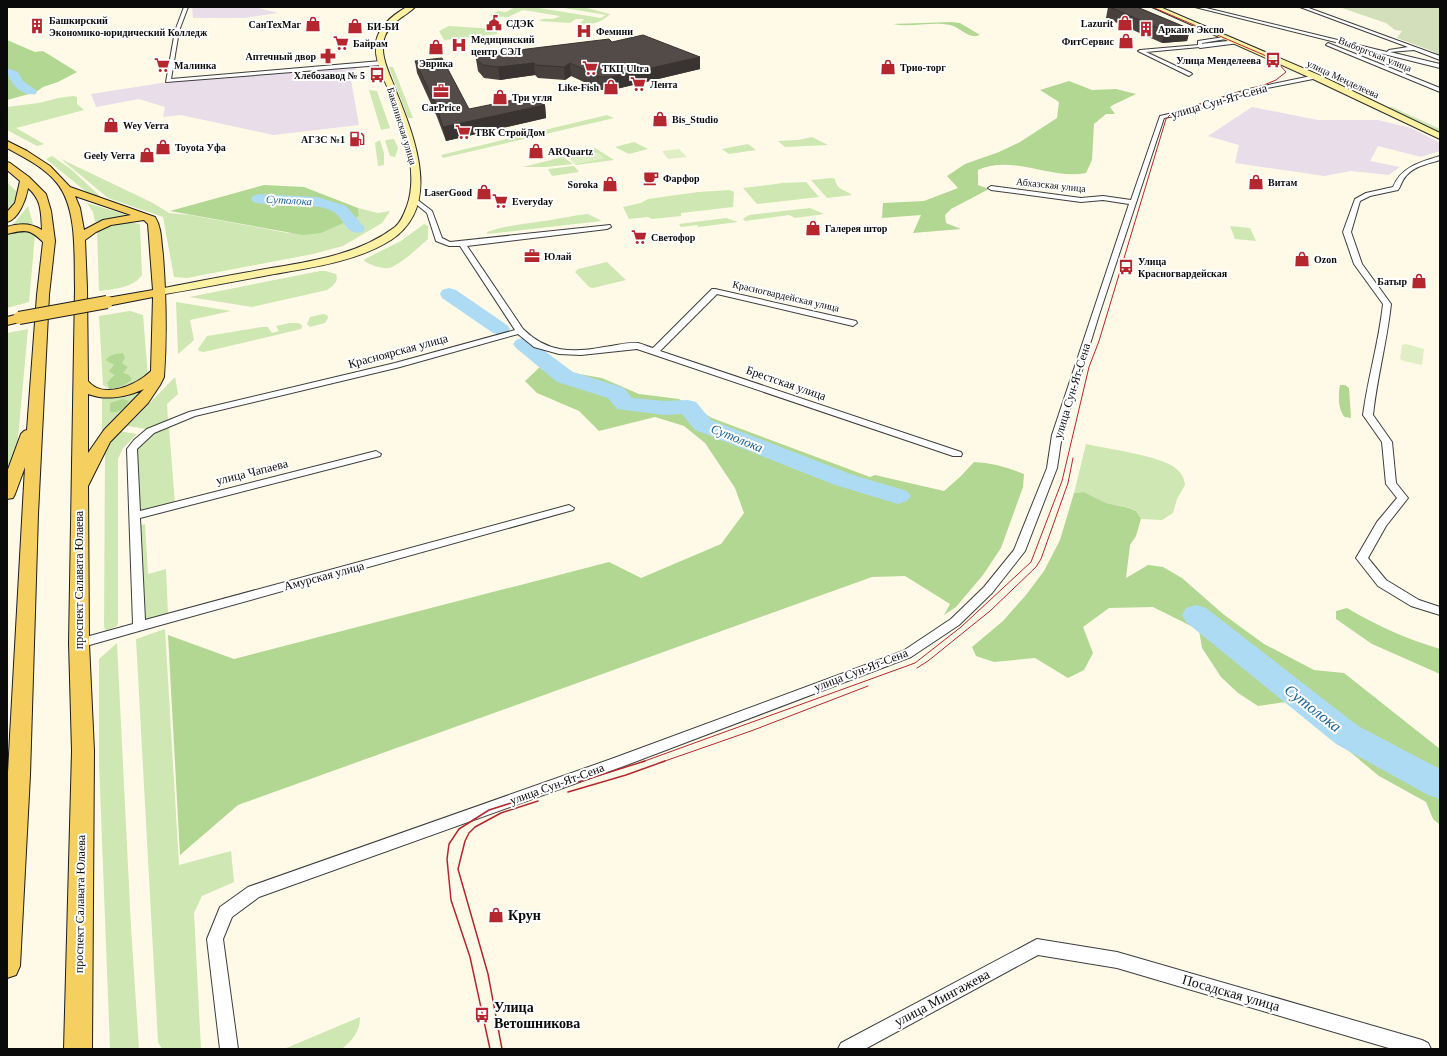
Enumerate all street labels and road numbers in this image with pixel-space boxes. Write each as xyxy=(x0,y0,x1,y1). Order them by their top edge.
street label: Выборгская улица xyxy=(1337,34,1414,74)
street label: улица Менделеева xyxy=(1305,57,1381,101)
street label: улица Сун-Ят-Сена xyxy=(1169,80,1269,121)
street label: Бакалинская улица xyxy=(385,86,419,167)
street label: Абхазская улица xyxy=(1016,176,1087,194)
street label: Красногвардейская улица xyxy=(732,278,841,314)
street label: Красноярская улица xyxy=(347,331,450,371)
street label: улица Сун-Ят-Сена xyxy=(1051,341,1093,440)
street label: Брестская улица xyxy=(744,363,828,403)
street label: улица Чапаева xyxy=(215,456,290,488)
street label: проспект Салавата Юлаева xyxy=(72,510,86,649)
street label: Амурская улица xyxy=(282,558,366,593)
street label: улица Сун-Ят-Сена xyxy=(812,645,910,694)
street label: улица Сун-Ят-Сена xyxy=(508,760,607,808)
street label: проспект Салавата Юлаева xyxy=(72,834,88,973)
street label: улица Мингажева xyxy=(892,966,993,1029)
street label: Посадская улица xyxy=(1181,972,1282,1014)

